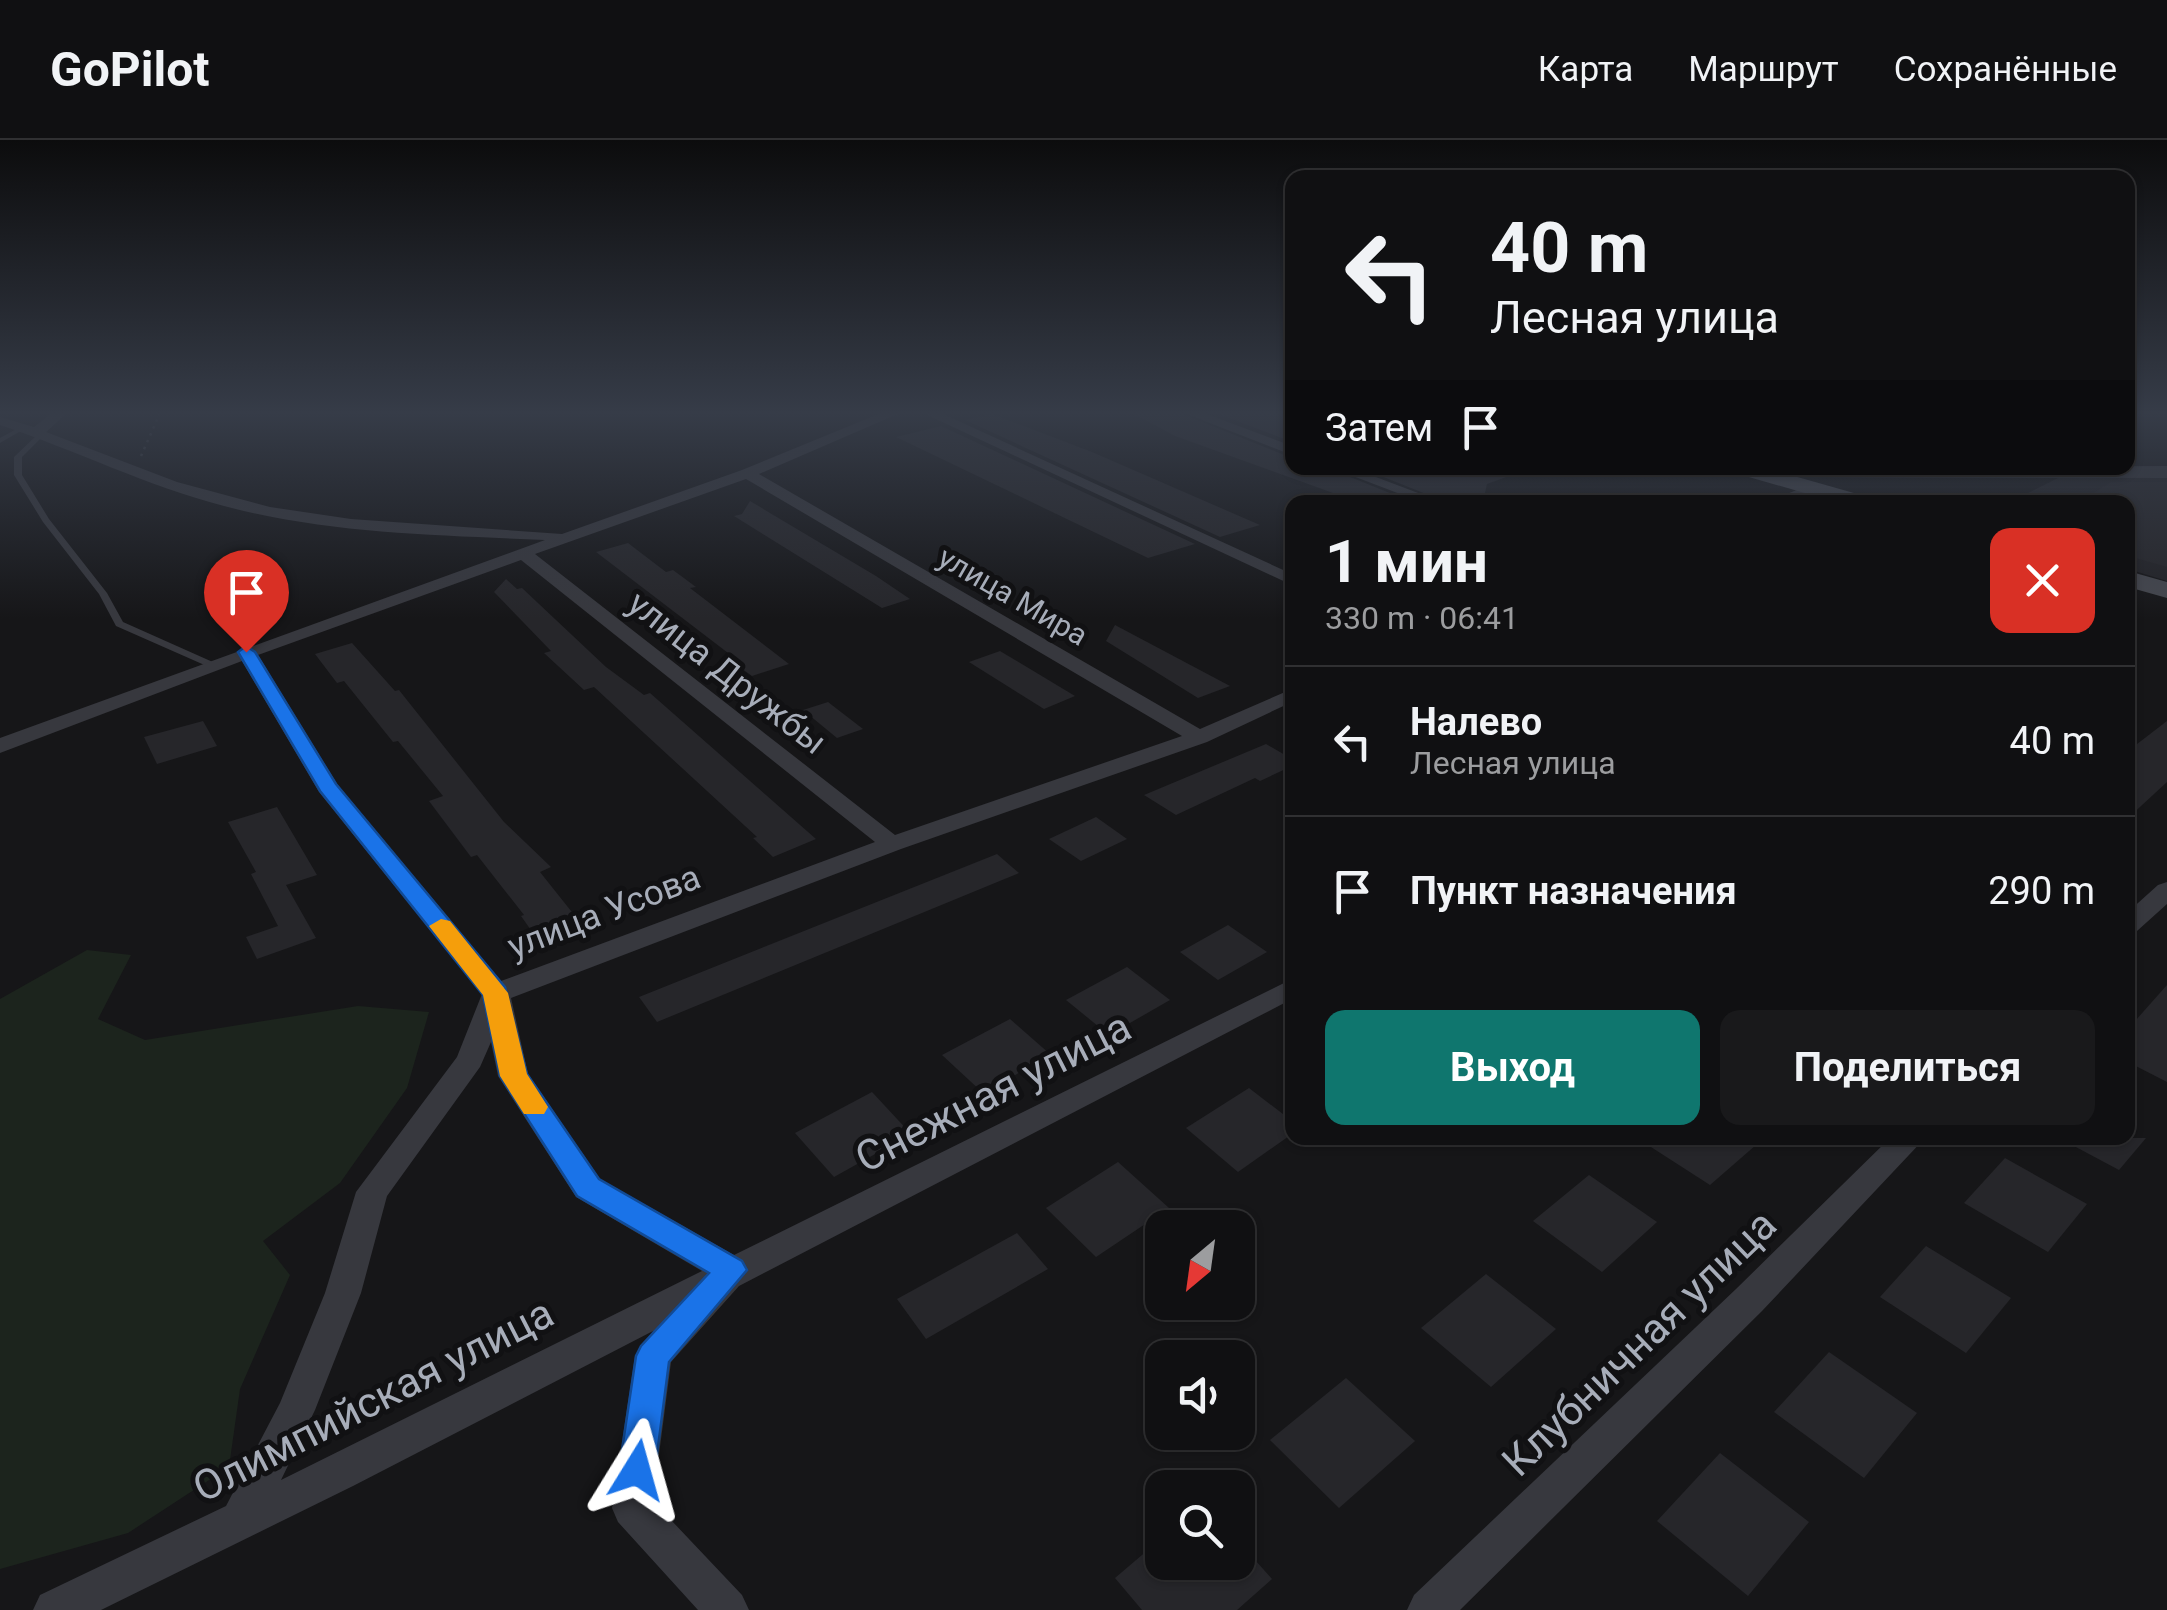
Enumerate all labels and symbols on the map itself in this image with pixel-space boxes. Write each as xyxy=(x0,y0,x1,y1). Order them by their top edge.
street label: улица Мира xyxy=(932,539,1094,653)
pin xyxy=(204,550,289,653)
street label: улица Дружбы xyxy=(620,583,834,763)
street label: улица Усова xyxy=(502,856,706,968)
street label: Снежная улица xyxy=(847,1002,1139,1182)
street label: Клубничная улица xyxy=(1492,1200,1786,1486)
north arrow xyxy=(1145,1210,1255,1320)
street label: Олимпийская улица xyxy=(185,1288,561,1512)
position arrow xyxy=(585,1418,689,1522)

